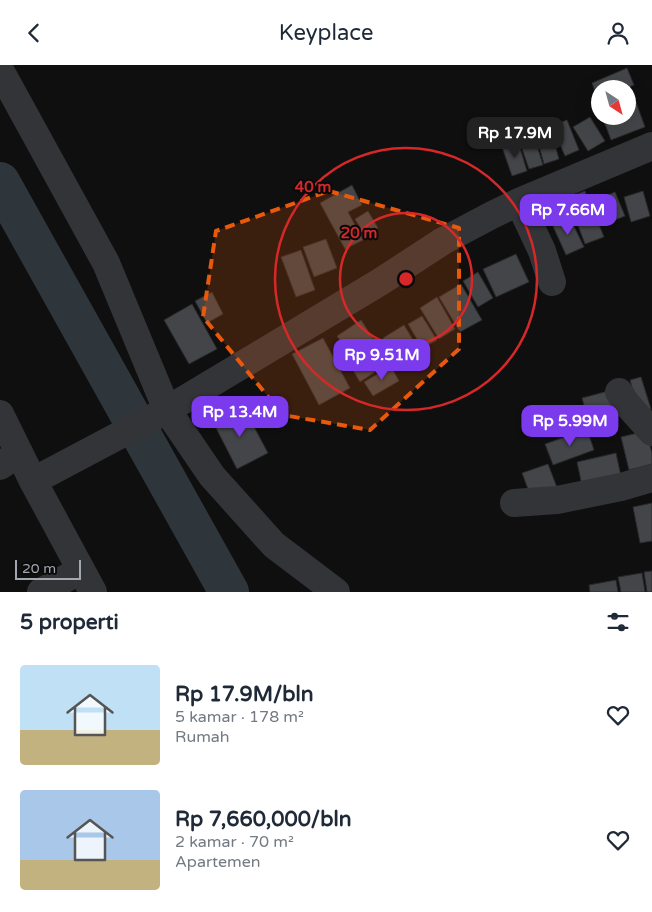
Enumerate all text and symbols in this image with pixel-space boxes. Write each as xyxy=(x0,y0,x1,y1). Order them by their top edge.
icon: back xyxy=(20,19,48,47)
icon: person xyxy=(604,19,632,47)
text: Keyplace xyxy=(279,20,373,46)
north arrow xyxy=(591,80,636,125)
map controls xyxy=(591,80,636,125)
pin: Rp 17.9M xyxy=(463,117,567,159)
text: Rp 17.9M xyxy=(478,123,552,143)
text: 40 m xyxy=(295,178,331,196)
pin: Rp 7.66M xyxy=(516,193,620,236)
text: Rp 7.66M xyxy=(531,200,605,220)
text: 20 m xyxy=(341,224,377,242)
centre of rings xyxy=(397,270,415,288)
pin: Rp 9.51M xyxy=(330,339,434,381)
text: Rp 9.51M xyxy=(344,345,420,365)
pin: Rp 13.4M xyxy=(188,395,292,438)
text: Rp 13.4M xyxy=(202,402,278,422)
pin: Rp 5.99M xyxy=(518,405,622,447)
text: Rp 5.99M xyxy=(532,411,608,431)
scale bar xyxy=(15,557,81,580)
text: 20 m xyxy=(22,560,56,577)
icon: filters xyxy=(604,608,632,636)
text: 5 properti xyxy=(20,610,119,635)
text: Rp 17.9M/bln xyxy=(175,682,314,707)
icon: home xyxy=(60,685,120,745)
icon: heart xyxy=(604,701,632,729)
text: 5 kamar · 178 m² xyxy=(175,707,304,727)
text: Rumah xyxy=(175,727,230,747)
text: Rp 7,660,000/bln xyxy=(175,807,351,832)
icon: home xyxy=(60,810,120,870)
icon: heart xyxy=(604,826,632,854)
text: 2 kamar · 70 m² xyxy=(175,832,294,852)
text: Apartemen xyxy=(175,852,261,872)

